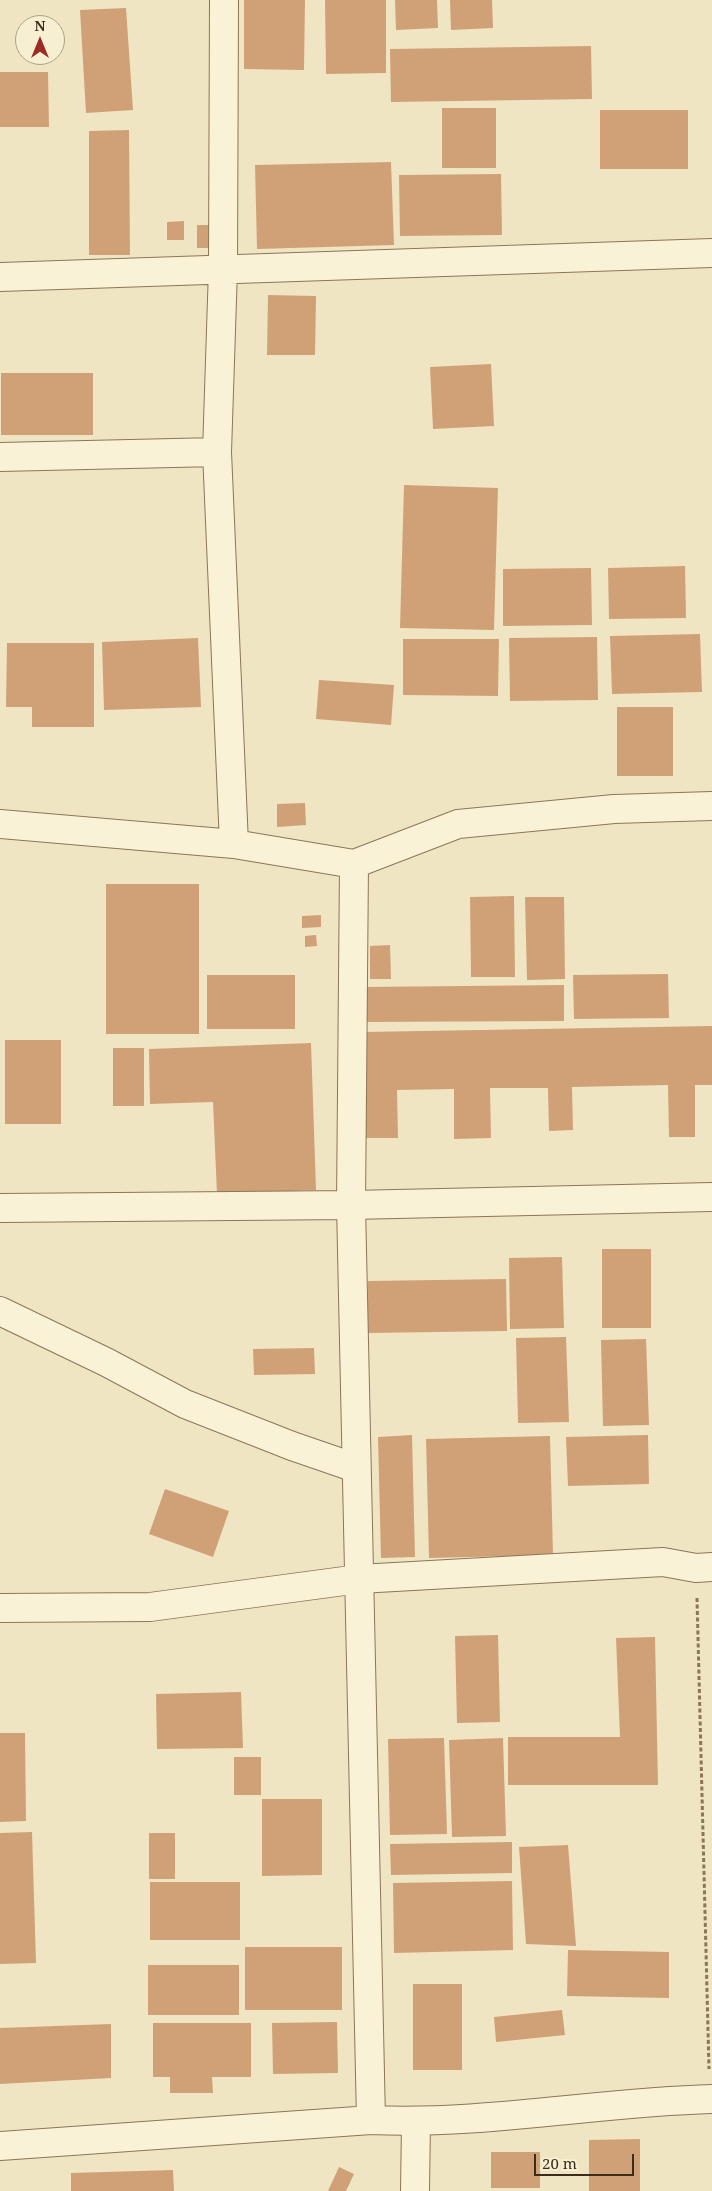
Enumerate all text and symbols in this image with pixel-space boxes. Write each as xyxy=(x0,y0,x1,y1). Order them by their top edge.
north arrow xyxy=(15,15,65,65)
text: N xyxy=(34,16,46,35)
scale bar xyxy=(537,2144,637,2176)
text: 20 m xyxy=(542,2153,577,2173)

